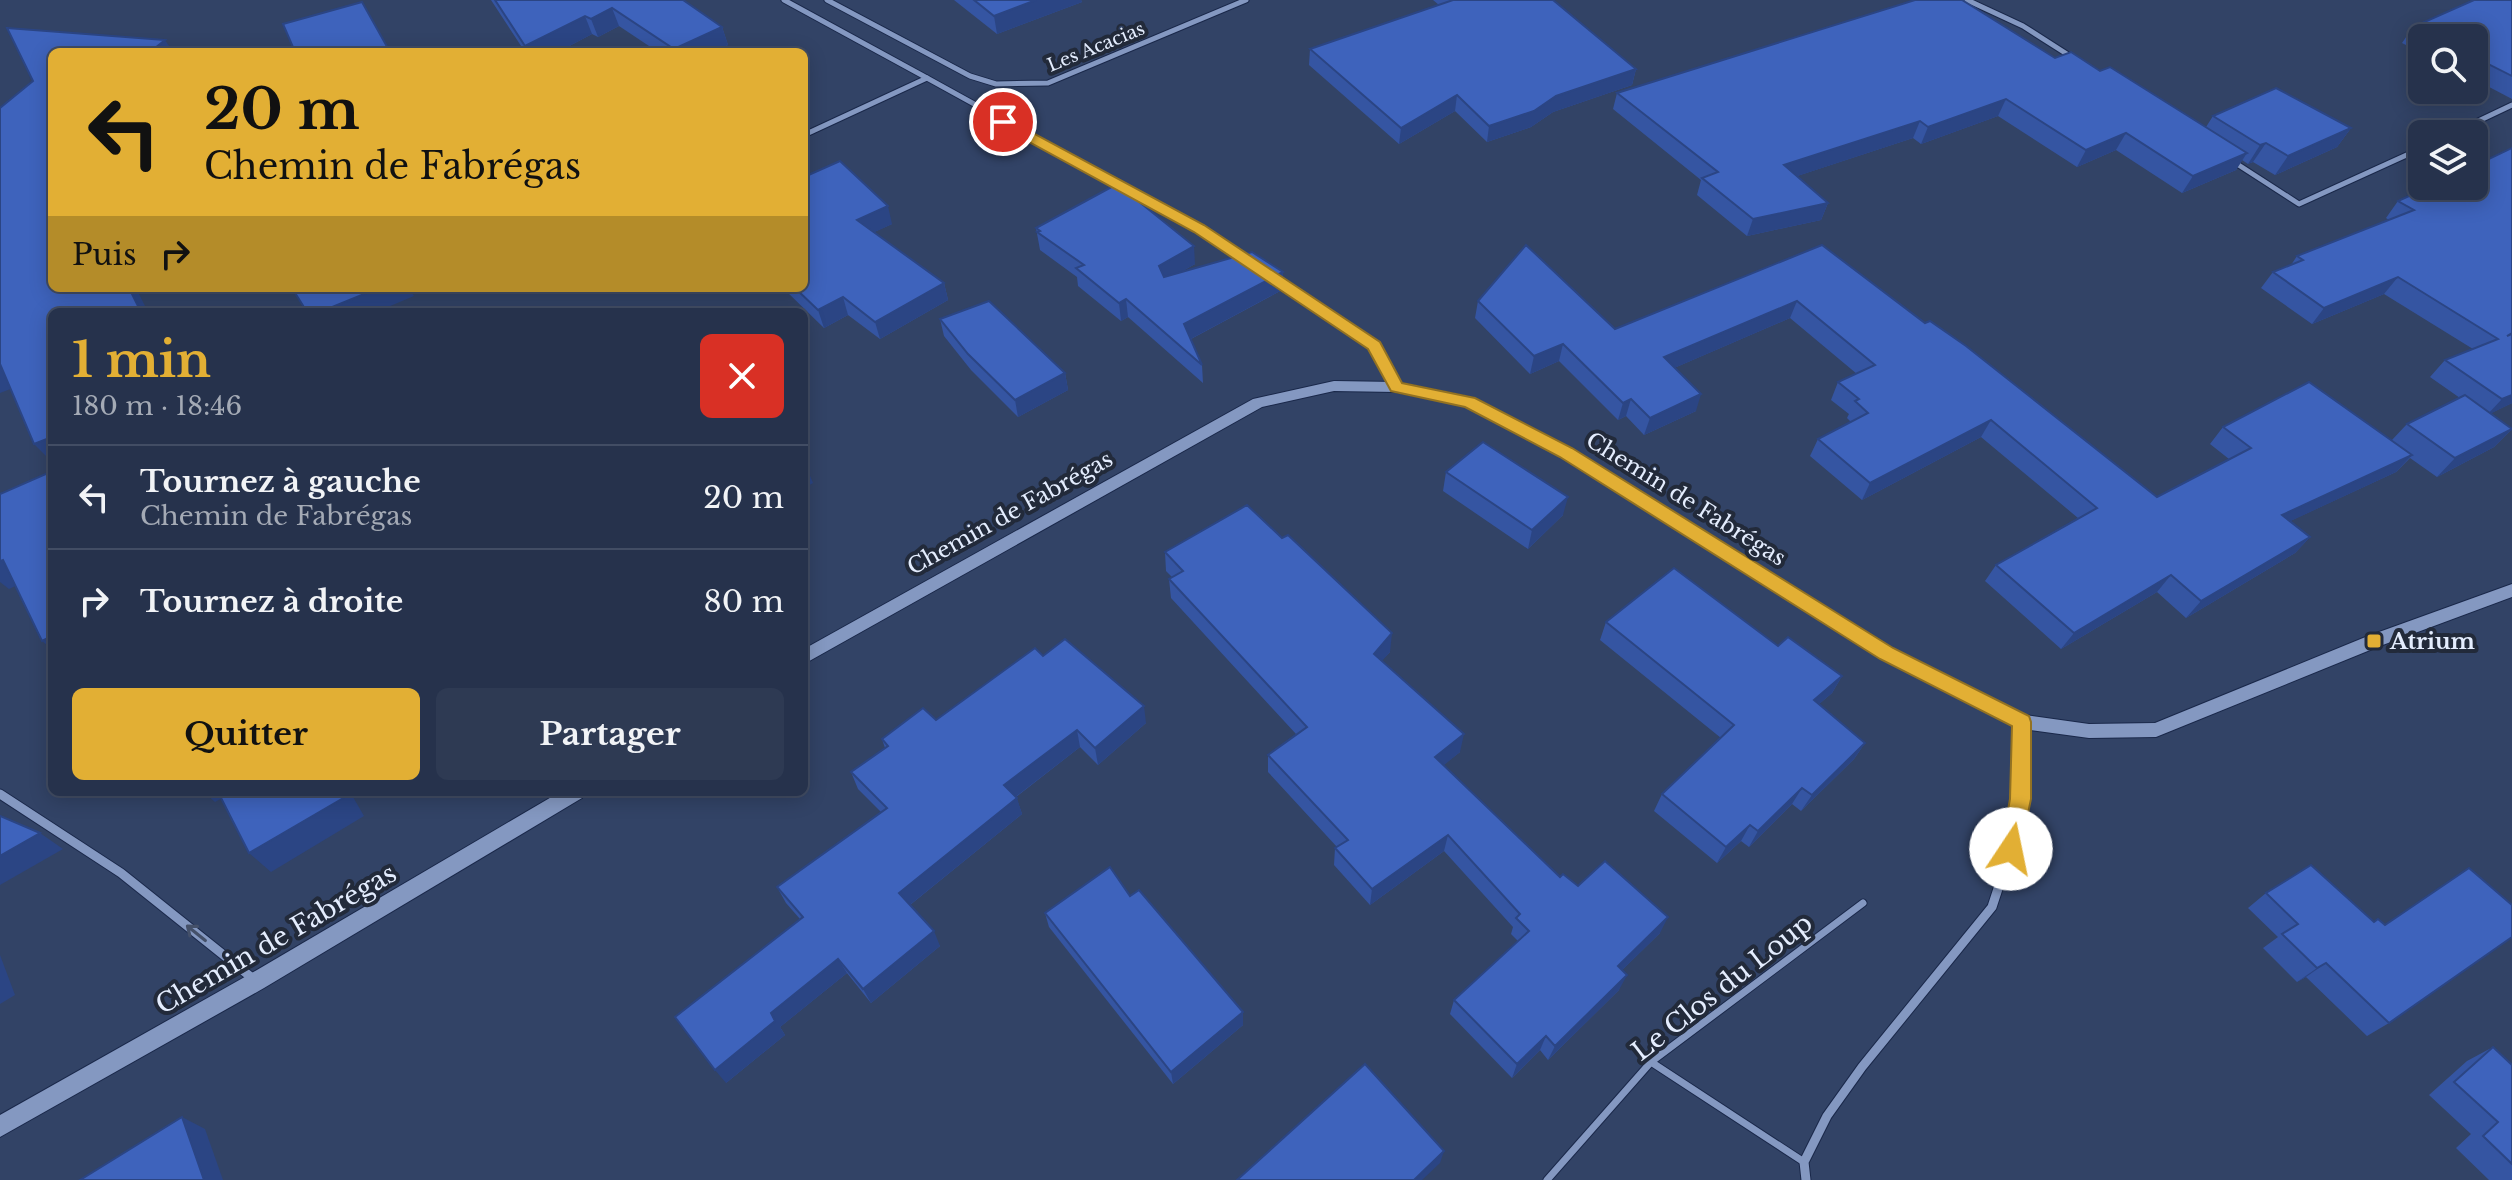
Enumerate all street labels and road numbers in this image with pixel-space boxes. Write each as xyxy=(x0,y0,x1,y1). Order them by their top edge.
street label: Les Acacias xyxy=(1044,17,1148,77)
street label: Chemin de Fabrégas xyxy=(1581,426,1791,572)
street label: Chemin de Fabrégas xyxy=(903,445,1117,581)
street label: Chemin de Fabrégas xyxy=(150,857,402,1021)
street label: Le Clos du Loup xyxy=(1625,907,1819,1067)

